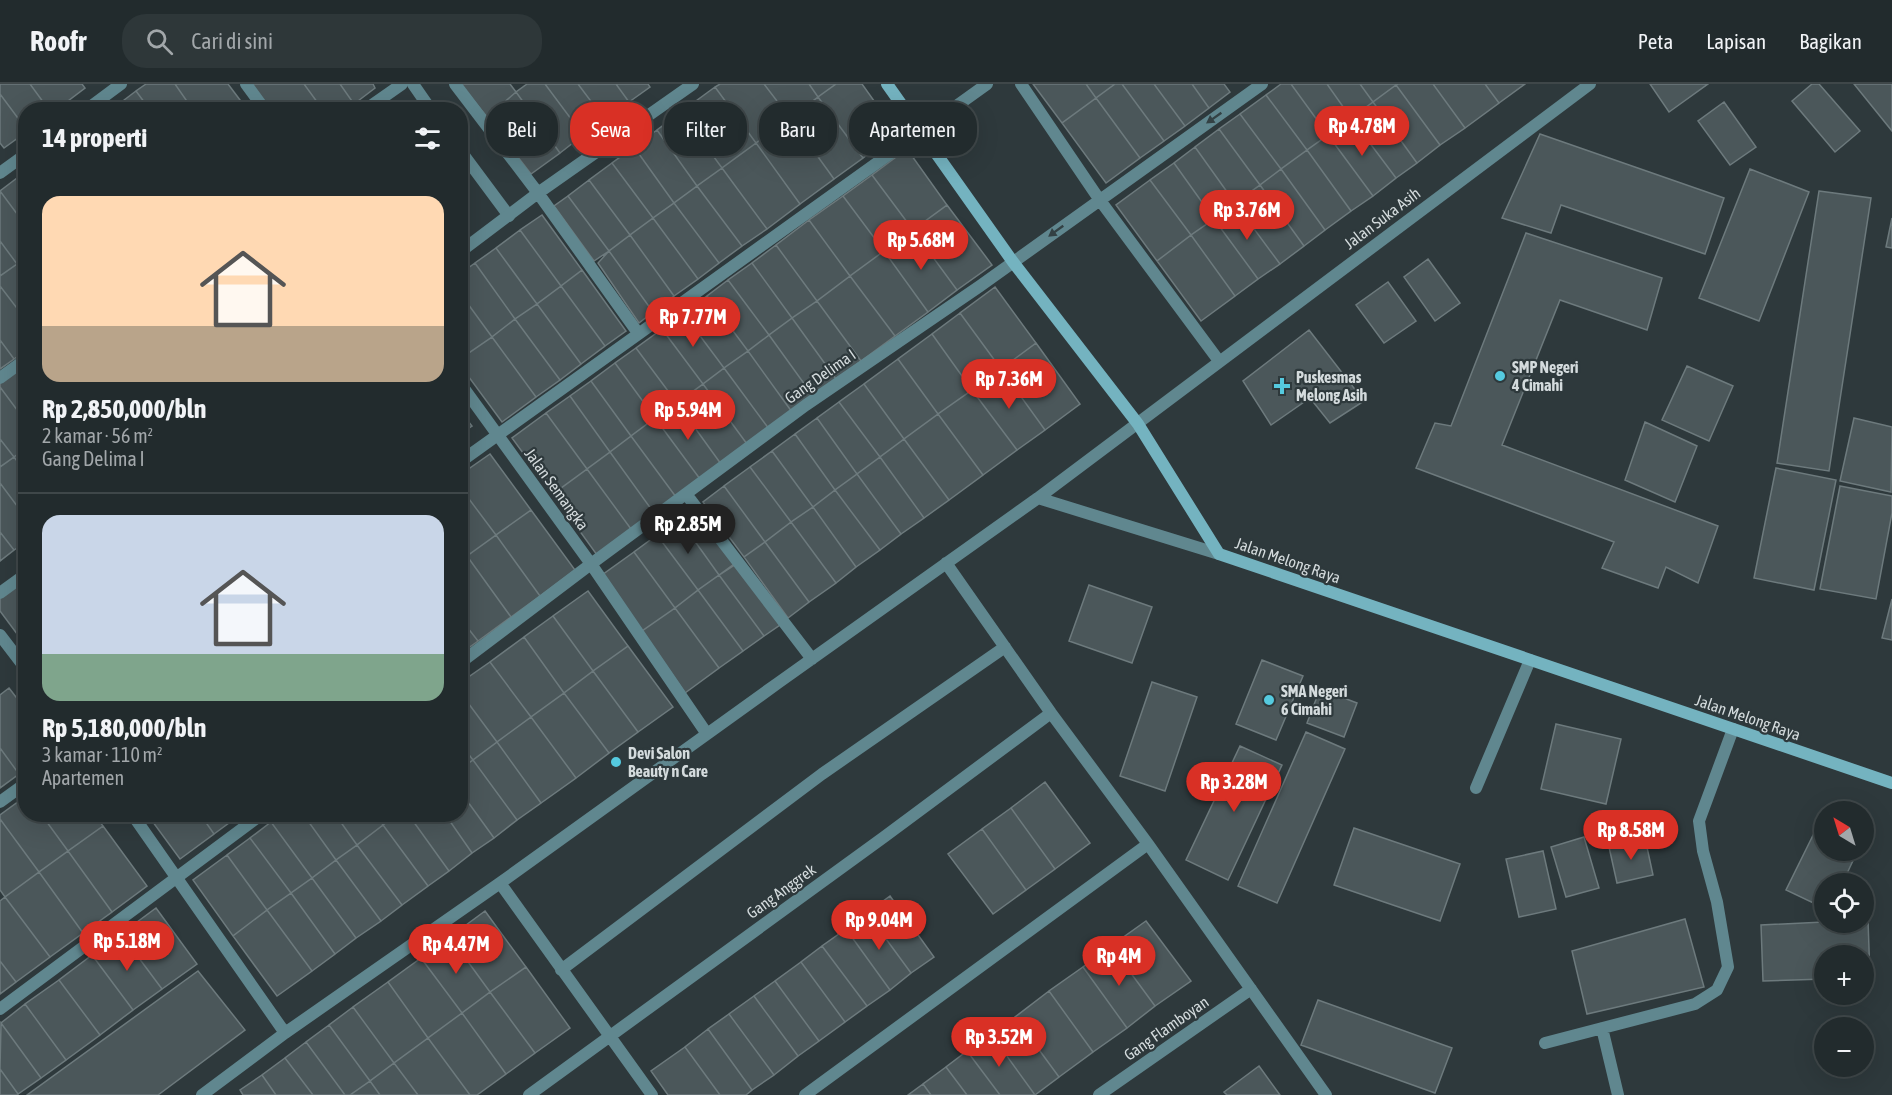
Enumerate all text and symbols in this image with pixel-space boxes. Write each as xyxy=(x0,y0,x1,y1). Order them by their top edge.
search box xyxy=(122,14,542,68)
text: Roofr xyxy=(30,25,86,57)
icon: search xyxy=(143,25,176,58)
text: Cari di sini xyxy=(191,28,273,54)
text: Peta xyxy=(1638,29,1673,53)
text: Lapisan xyxy=(1706,29,1766,53)
text: Bagikan xyxy=(1799,29,1862,53)
chip: Beli xyxy=(486,102,558,156)
chip: Sewa xyxy=(570,102,652,156)
chip: Filter xyxy=(664,102,747,156)
chip: Baru xyxy=(759,102,837,156)
chip: Apartemen xyxy=(849,102,977,156)
pin: Rp 4.78M xyxy=(1300,106,1424,157)
one-way arrow xyxy=(1207,112,1223,124)
text: Rp 4.78M xyxy=(1328,114,1396,137)
icon: filters xyxy=(411,122,444,155)
text: 14 properti xyxy=(42,123,147,153)
street label: Jalan Suka Asih xyxy=(1341,184,1423,252)
pin: Rp 3.76M xyxy=(1185,190,1309,241)
text: Rp 3.76M xyxy=(1213,198,1281,221)
pin: Rp 5.68M xyxy=(859,220,983,271)
one-way arrow xyxy=(1048,225,1063,237)
text: Rp 5.68M xyxy=(887,228,955,251)
icon: home xyxy=(189,235,297,343)
pin: Rp 7.77M xyxy=(631,297,755,348)
text: Rp 7.77M xyxy=(659,305,727,328)
street label: Gang Delima I xyxy=(781,345,859,408)
place label: SMP Negeri 4 Cimahi xyxy=(1511,358,1579,394)
pin: Rp 7.36M xyxy=(947,359,1071,410)
text: Rp 7.36M xyxy=(975,367,1043,390)
place label: Puskesmas Melong Asih xyxy=(1296,368,1368,404)
marker: SMP Negeri 4 Cimahi xyxy=(1493,369,1507,383)
marker: Puskesmas Melong Asih xyxy=(1273,377,1291,395)
pin: Rp 5.94M xyxy=(626,390,750,441)
text: Rp 2,850,000/bln xyxy=(42,394,206,424)
text: Rp 5.94M xyxy=(654,398,722,421)
text: 2 kamar · 56 m² xyxy=(42,424,153,447)
street label: Jalan Semangka xyxy=(521,445,593,534)
text: Gang Delima I xyxy=(42,447,145,470)
pin: Rp 2.85M xyxy=(626,504,750,555)
text: Rp 2.85M xyxy=(654,512,722,535)
street label: Jalan Melong Raya xyxy=(1233,534,1343,587)
icon: home xyxy=(189,554,297,662)
place label: SMA Negeri 6 Cimahi xyxy=(1281,682,1348,718)
street label: Jalan Melong Raya xyxy=(1693,691,1803,744)
marker: SMA Negeri 6 Cimahi xyxy=(1262,693,1276,707)
text: Rp 5,180,000/bln xyxy=(42,713,206,743)
text: 3 kamar · 110 m² xyxy=(42,743,163,766)
place label: Devi Salon Beauty n Care xyxy=(628,744,708,780)
marker: Devi Salon Beauty n Care xyxy=(609,755,623,769)
pin: Rp 3.28M xyxy=(1172,762,1296,813)
text: Apartemen xyxy=(42,766,124,789)
text: Rp 3.28M xyxy=(1200,770,1268,793)
north arrow xyxy=(1814,801,1874,861)
map controls xyxy=(1814,801,1874,1077)
pin: Rp 8.58M xyxy=(1569,810,1693,861)
text: Rp 8.58M xyxy=(1597,818,1665,841)
street label: Gang Anggrek xyxy=(743,860,820,923)
button: locate xyxy=(1814,873,1874,933)
pin: Rp 9.04M xyxy=(817,900,941,951)
text: Rp 9.04M xyxy=(845,908,913,931)
pin: Rp 5.18M xyxy=(65,921,189,972)
pin: Rp 4.47M xyxy=(394,924,518,975)
text: Rp 5.18M xyxy=(93,929,161,952)
text: Rp 4.47M xyxy=(422,932,490,955)
pin: Rp 4M xyxy=(1077,936,1161,987)
text: Rp 4M xyxy=(1096,944,1142,967)
button: + xyxy=(1814,945,1874,1005)
street label: Gang Flamboyan xyxy=(1120,992,1212,1065)
pin: Rp 3.52M xyxy=(937,1017,1061,1068)
button: − xyxy=(1814,1017,1874,1077)
text: Rp 3.52M xyxy=(965,1025,1033,1048)

